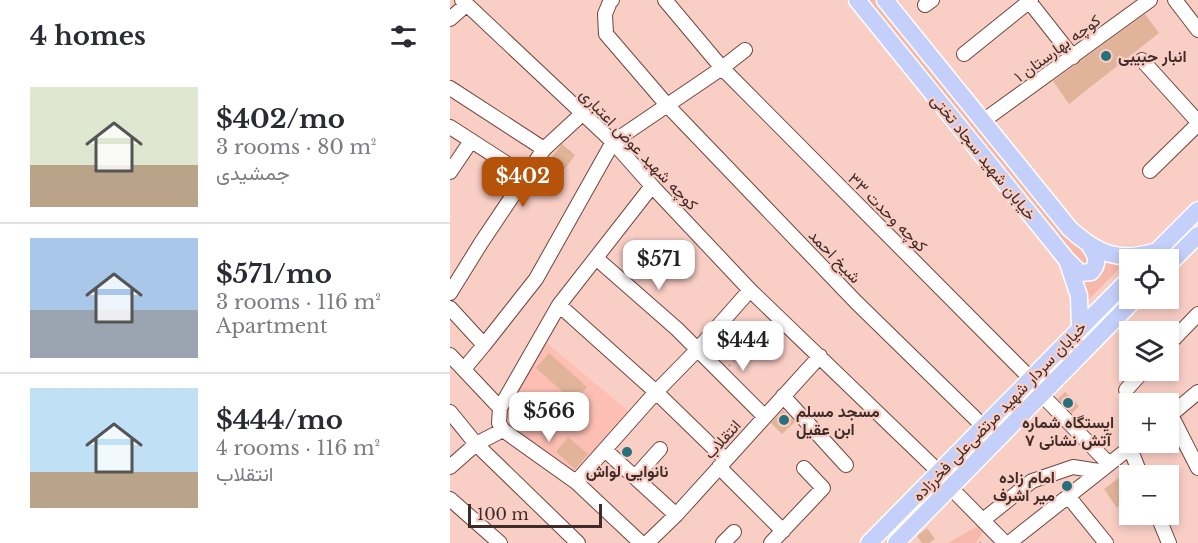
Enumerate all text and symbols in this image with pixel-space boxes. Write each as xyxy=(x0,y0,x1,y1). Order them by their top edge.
street label: کوچه بهارستان ۱ xyxy=(1010,10,1105,88)
text: 4 homes xyxy=(30,20,146,52)
icon: filters xyxy=(387,20,420,53)
place label: انبار حبیبی xyxy=(1118,46,1187,67)
marker: انبار حبیبی xyxy=(1099,49,1113,63)
street label: کوچه شهید عوض اعتباری xyxy=(574,84,702,215)
street label: خیابان شهید سجاد تختی xyxy=(926,90,1041,225)
text: $402/mo xyxy=(216,103,345,135)
icon: home xyxy=(78,111,150,183)
text: 3 rooms · 80 m² xyxy=(216,135,377,159)
pin: $402 xyxy=(487,157,559,208)
text: جمشیدی xyxy=(216,161,290,185)
text: $402 xyxy=(496,164,550,188)
street label: کوچه وحدت ۳۳ xyxy=(843,168,932,257)
street label: شیخ احمد xyxy=(803,225,865,288)
pin: $571 xyxy=(623,240,695,291)
text: $571 xyxy=(637,247,681,271)
map controls xyxy=(1119,249,1179,525)
button: locate xyxy=(1119,249,1179,309)
text: $571/mo xyxy=(216,258,332,290)
icon: home xyxy=(78,262,150,334)
text: 3 rooms · 116 m² xyxy=(216,290,381,314)
text: Apartment xyxy=(216,314,327,338)
street label: خیابان سردار شهید مرتضی‌علی فخرزاده xyxy=(908,317,1091,506)
pin: $444 xyxy=(707,321,779,372)
button: layers xyxy=(1119,321,1179,381)
text: $444 xyxy=(717,328,769,352)
pin: $566 xyxy=(513,392,585,443)
button: + xyxy=(1119,393,1179,453)
marker: ایستگاه شماره ۷ آتش نشانی xyxy=(1061,396,1075,410)
text: $566 xyxy=(523,399,575,423)
place label: مسجد مسلم ابن عقیل xyxy=(796,401,880,439)
text: $444/mo xyxy=(216,404,343,436)
icon: home xyxy=(78,412,150,484)
place label: ایستگاه شماره ۷ آتش نشانی xyxy=(1022,412,1114,450)
marker: مسجد مسلم ابن عقیل xyxy=(777,413,791,427)
street label: انتقلاب xyxy=(699,415,745,463)
text: 4 rooms · 116 m² xyxy=(216,436,380,460)
marker: نانوایی لواش xyxy=(620,445,634,459)
place label: نانوایی لواش xyxy=(586,461,669,482)
text: انتقلاب xyxy=(216,462,274,486)
button: − xyxy=(1119,465,1179,525)
place label: امام زاده میر اشرف xyxy=(993,467,1055,506)
marker: امام زاده میر اشرف xyxy=(1060,479,1074,493)
scale bar xyxy=(468,501,602,528)
text: 100 m xyxy=(477,504,529,524)

